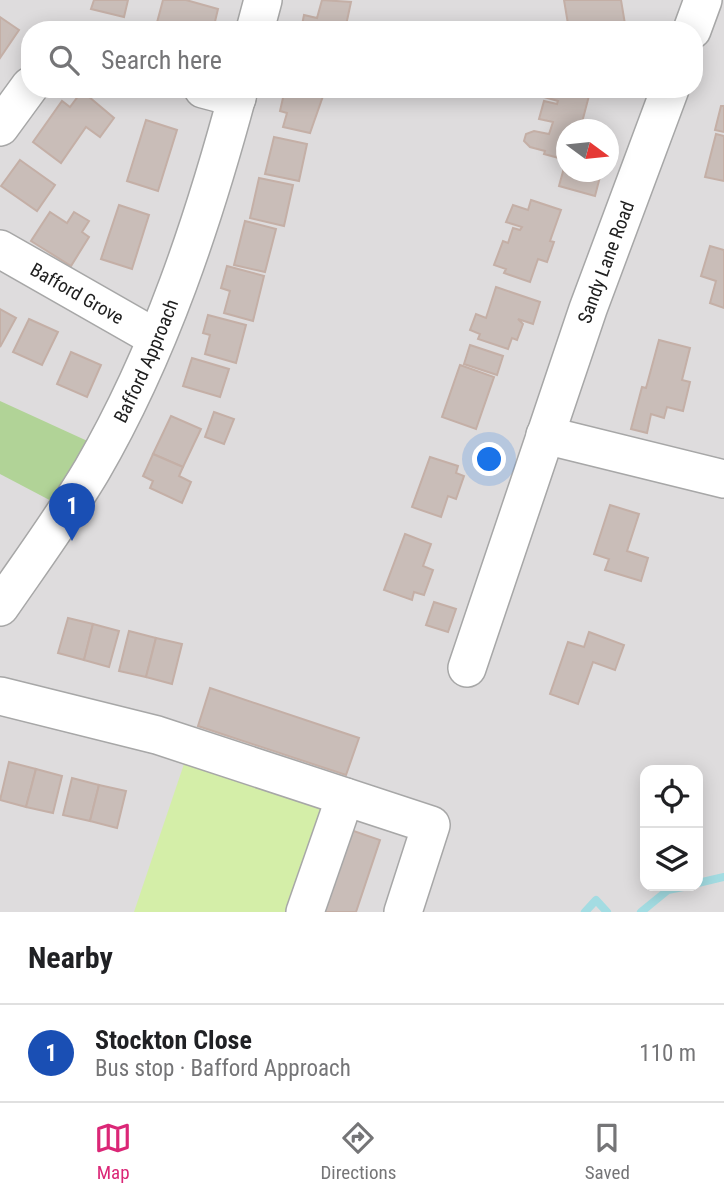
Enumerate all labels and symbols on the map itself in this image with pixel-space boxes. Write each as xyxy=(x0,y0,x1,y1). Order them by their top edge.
north arrow xyxy=(556,119,619,182)
street label: Sandy Lane Road xyxy=(573,198,639,326)
street label: Bafford Grove xyxy=(27,257,128,329)
street label: Bafford Approach xyxy=(108,296,183,426)
your location xyxy=(472,442,506,476)
pin: 1 xyxy=(49,483,95,541)

